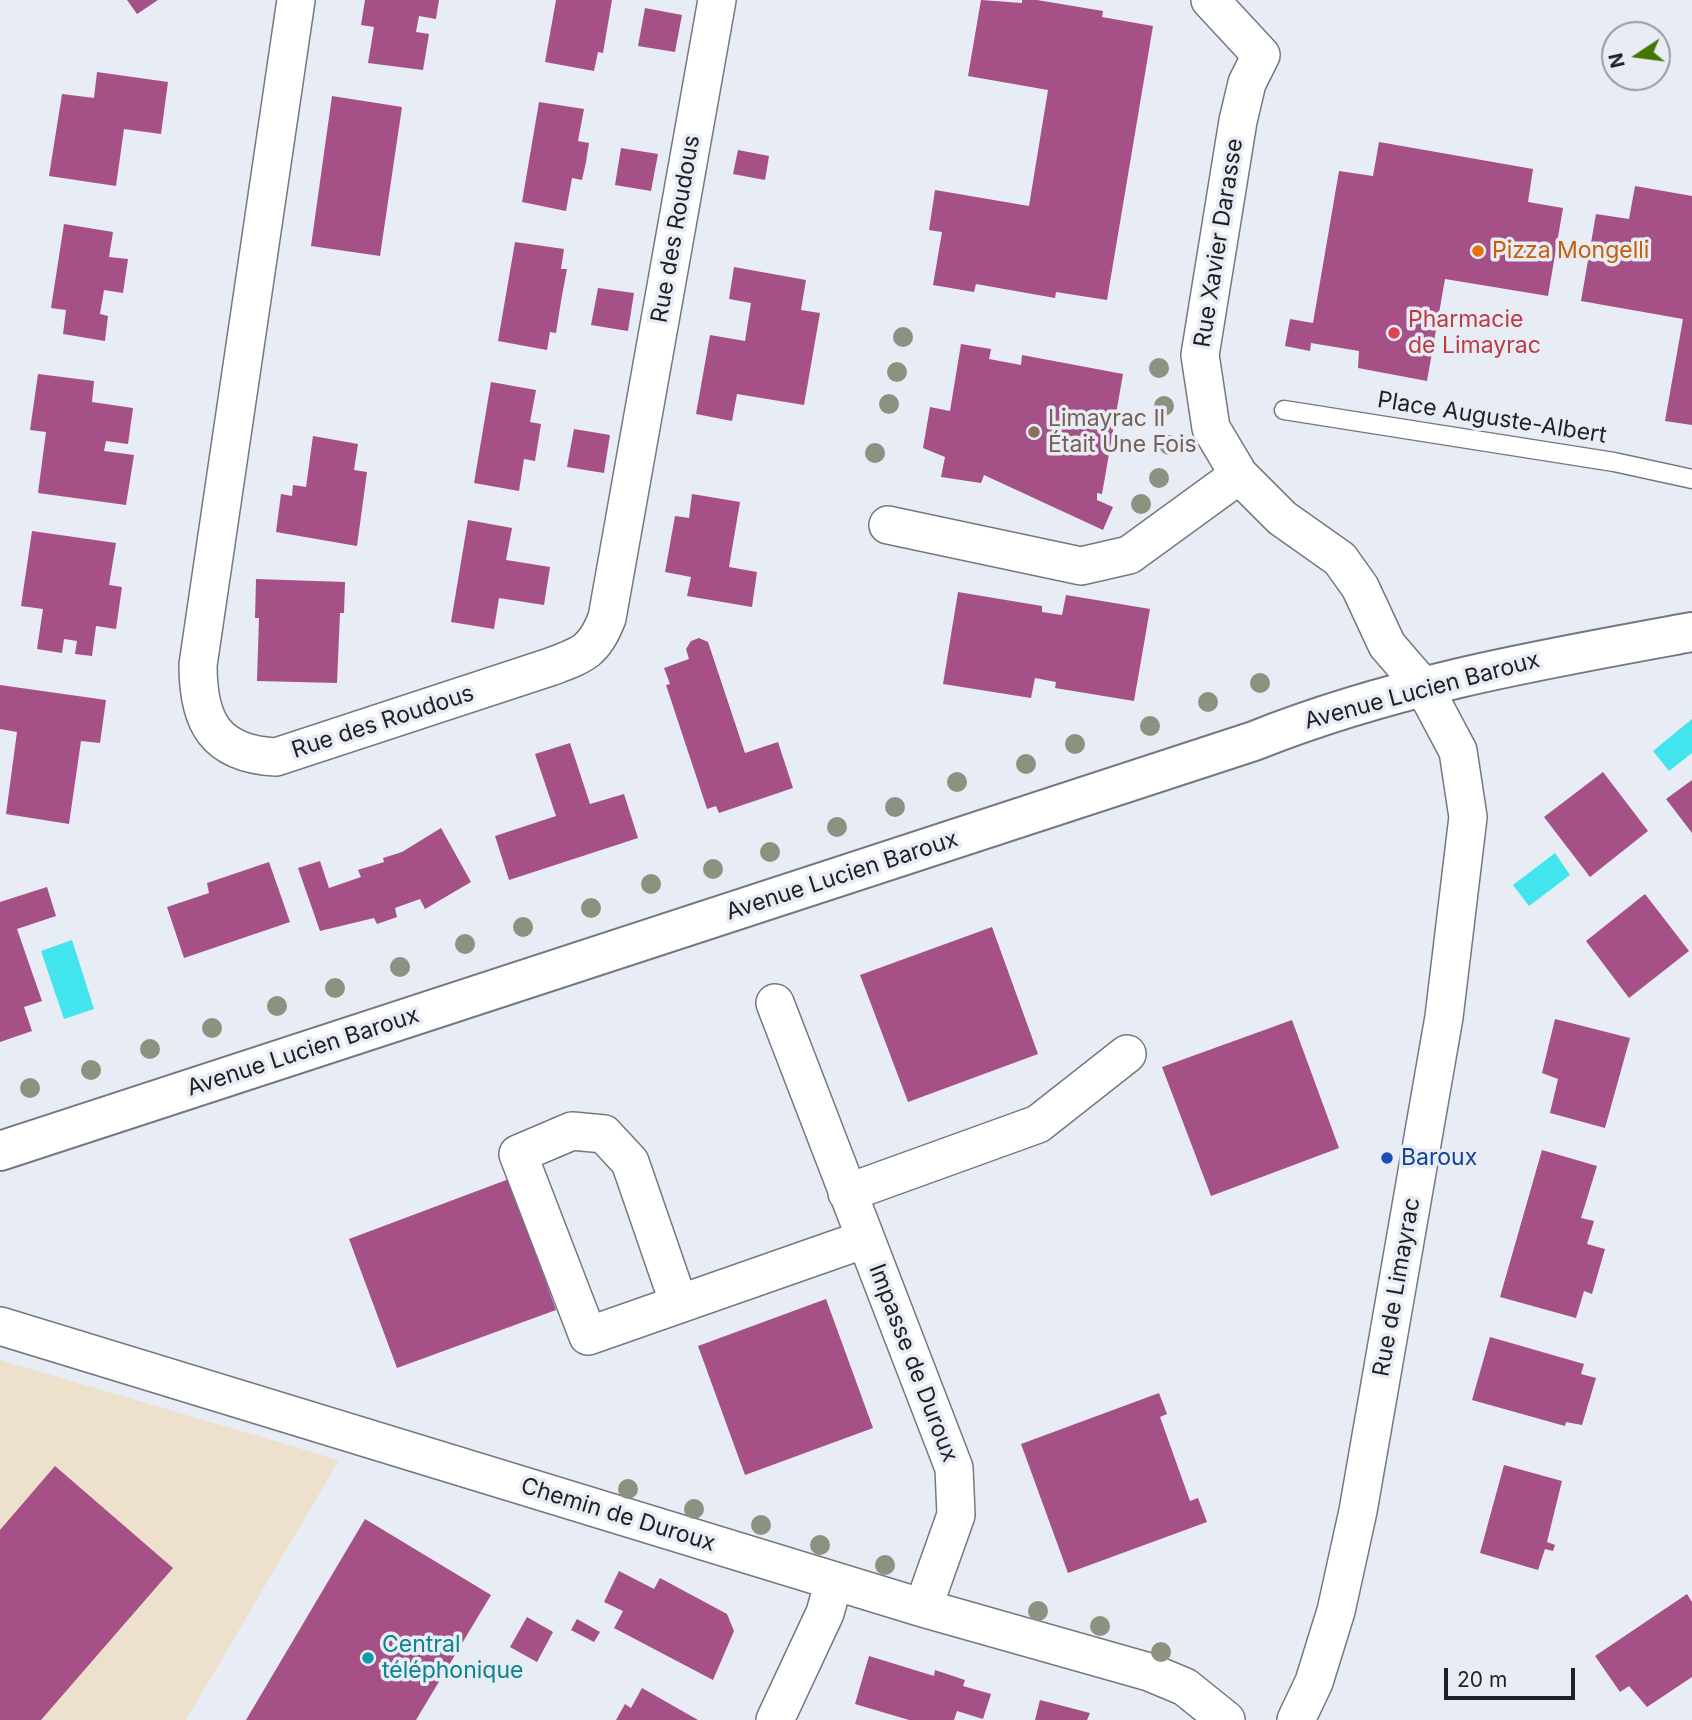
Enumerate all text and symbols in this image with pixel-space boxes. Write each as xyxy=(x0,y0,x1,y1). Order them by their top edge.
north arrow xyxy=(1601,21,1671,91)
text: N xyxy=(1604,51,1630,70)
street label: Rue des Roudous xyxy=(646,133,706,325)
street label: Rue Xavier Darasse xyxy=(1189,137,1249,349)
place label: Pizza Mongelli xyxy=(1492,237,1649,265)
marker: Pizza Mongelli xyxy=(1470,243,1486,259)
place label: Pharmacie de Limayrac xyxy=(1408,306,1541,360)
marker: Pharmacie de Limayrac xyxy=(1386,325,1402,341)
street label: Place Auguste-Albert xyxy=(1376,386,1608,450)
place label: Limayrac Il Était Une Fois xyxy=(1048,405,1197,459)
marker: Limayrac Il Était Une Fois xyxy=(1026,424,1042,440)
street label: Avenue Lucien Baroux xyxy=(1301,646,1543,736)
street label: Rue des Roudous xyxy=(288,680,478,764)
street label: Avenue Lucien Baroux xyxy=(723,825,961,927)
street label: Avenue Lucien Baroux xyxy=(184,1001,422,1103)
place label: Baroux xyxy=(1401,1144,1477,1172)
marker: Baroux xyxy=(1379,1150,1395,1166)
street label: Rue de Limayrac xyxy=(1368,1195,1426,1379)
street label: Impasse de Duroux xyxy=(862,1260,964,1466)
street label: Chemin de Duroux xyxy=(517,1472,719,1558)
place label: Central téléphonique xyxy=(382,1631,523,1685)
marker: Central téléphonique xyxy=(360,1650,376,1666)
scale bar xyxy=(1447,1654,1578,1698)
text: 20 m xyxy=(1457,1667,1507,1692)

